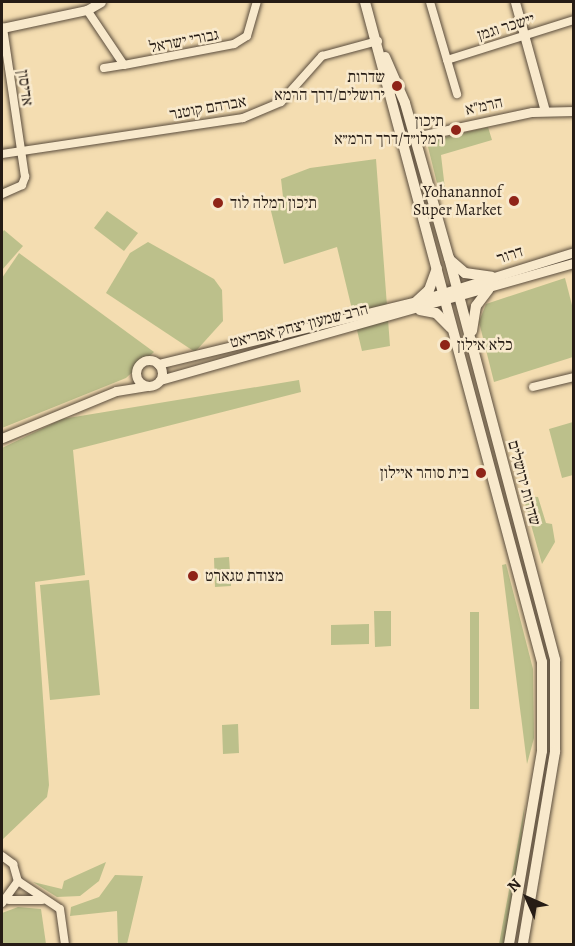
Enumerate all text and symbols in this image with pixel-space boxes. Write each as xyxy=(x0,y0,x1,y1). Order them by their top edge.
street label: יישכר וגמן xyxy=(475,9,537,45)
street label: גבורי ישראל xyxy=(147,25,221,57)
place label: שדרות ירושלים/דרך הרמא xyxy=(274,67,385,105)
street label: אדיסון xyxy=(13,69,37,107)
marker: שדרות ירושלים/דרך הרמא xyxy=(390,79,404,93)
street label: אברהם קוטנר xyxy=(168,92,248,124)
street label: הרמ"א xyxy=(463,93,505,119)
place label: תיכון רמלו״ד/דרך הרמ״א xyxy=(334,111,444,149)
marker: תיכון רמלו״ד/דרך הרמ״א xyxy=(449,123,463,137)
place label: Yohanannof Super Market xyxy=(413,182,502,220)
place label: תיכון רמלה לוד xyxy=(230,193,317,213)
marker: Yohanannof Super Market xyxy=(507,194,521,208)
marker: תיכון רמלה לוד xyxy=(211,196,225,210)
street label: דרור xyxy=(494,242,526,268)
street label: הרב שמעון יצחק אפריאט xyxy=(228,300,370,352)
place label: כלא אילון xyxy=(457,335,513,355)
marker: כלא אילון xyxy=(438,338,452,352)
street label: שדרות ירושלים xyxy=(503,438,545,528)
place label: בית סוהר איילון xyxy=(380,463,469,483)
marker: בית סוהר איילון xyxy=(474,466,488,480)
place label: מצודת טגארט xyxy=(205,566,284,586)
marker: מצודת טגארט xyxy=(186,569,200,583)
north arrow xyxy=(497,868,557,928)
text: N xyxy=(502,873,526,897)

